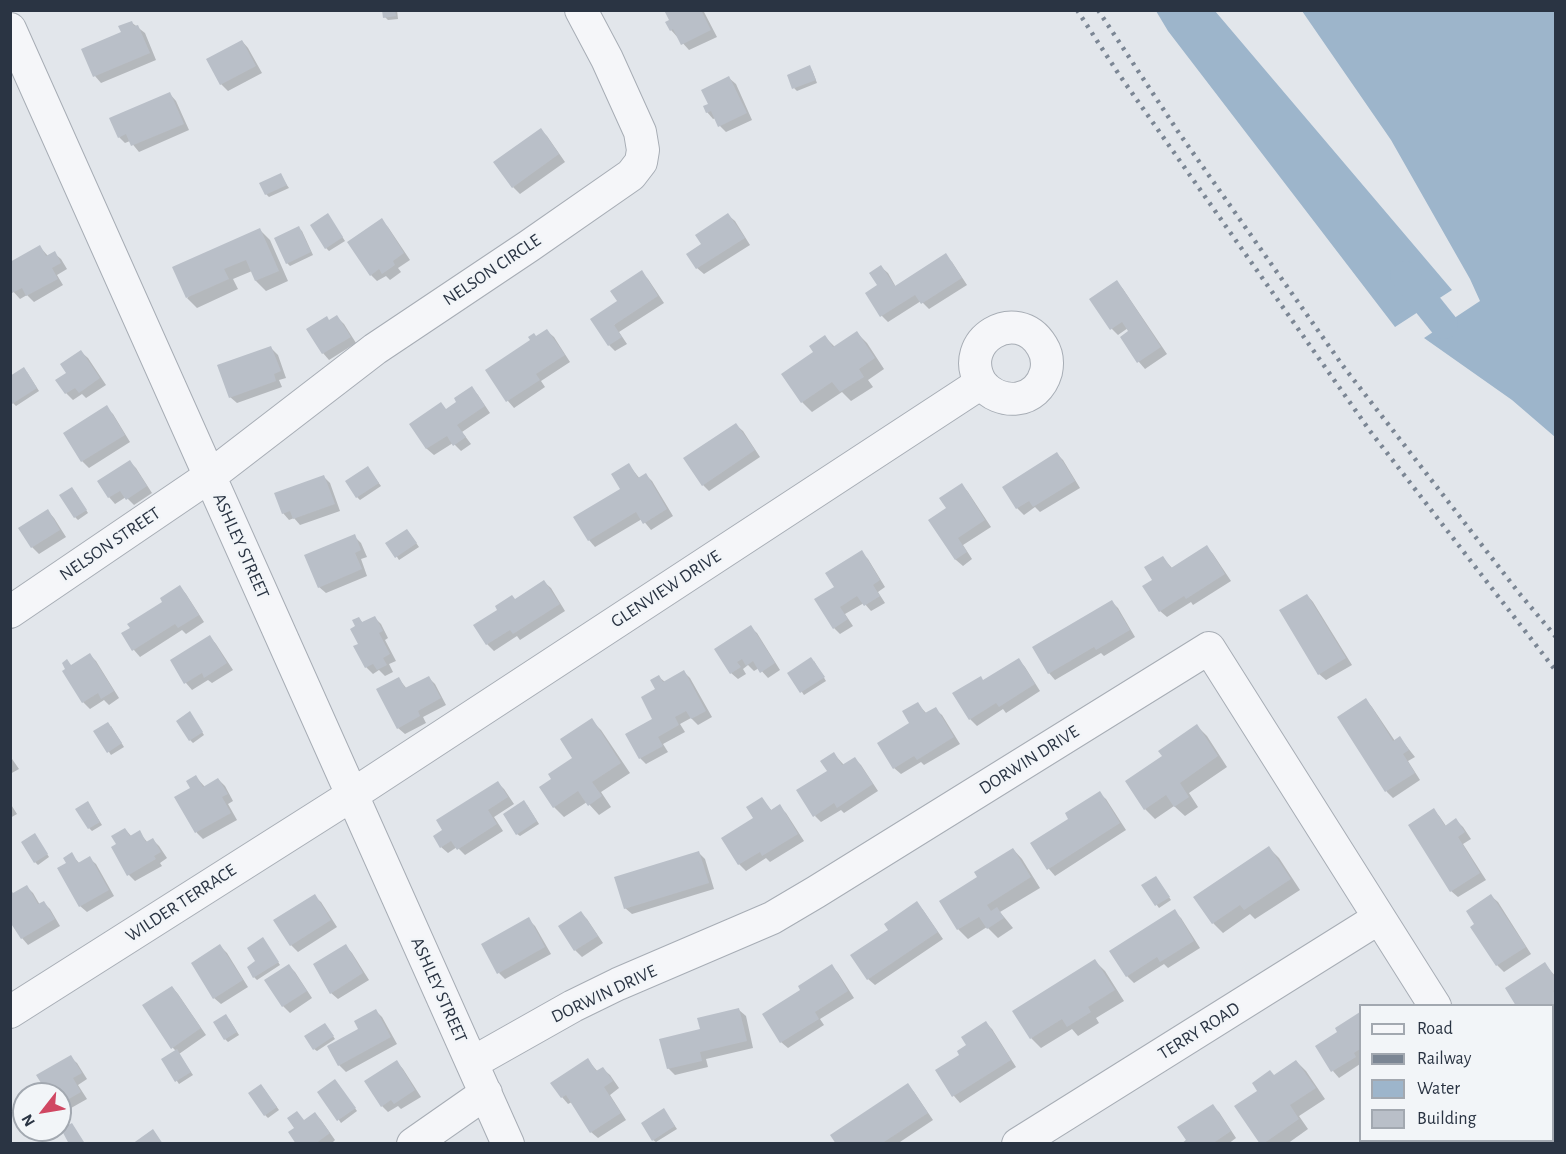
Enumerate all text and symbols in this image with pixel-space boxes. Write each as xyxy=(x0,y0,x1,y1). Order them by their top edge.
street label: NELSON CIRCLE xyxy=(439,229,545,311)
street label: ASHLEY STREET xyxy=(208,490,274,602)
street label: NELSON STREET xyxy=(56,502,164,586)
street label: GLENVIEW DRIVE xyxy=(607,545,725,633)
street label: DORWIN DRIVE xyxy=(975,721,1083,799)
street label: WILDER TERRACE xyxy=(122,859,240,947)
street label: ASHLEY STREET xyxy=(406,934,472,1046)
street label: DORWIN DRIVE xyxy=(548,960,660,1028)
street label: TERRY ROAD xyxy=(1154,997,1244,1065)
legend xyxy=(1359,1004,1554,1142)
text: Road xyxy=(1417,1020,1453,1038)
text: Railway xyxy=(1417,1050,1471,1068)
text: Water xyxy=(1417,1080,1460,1098)
north arrow xyxy=(12,1082,72,1142)
text: Building xyxy=(1417,1110,1476,1128)
text: N xyxy=(19,1111,38,1129)

